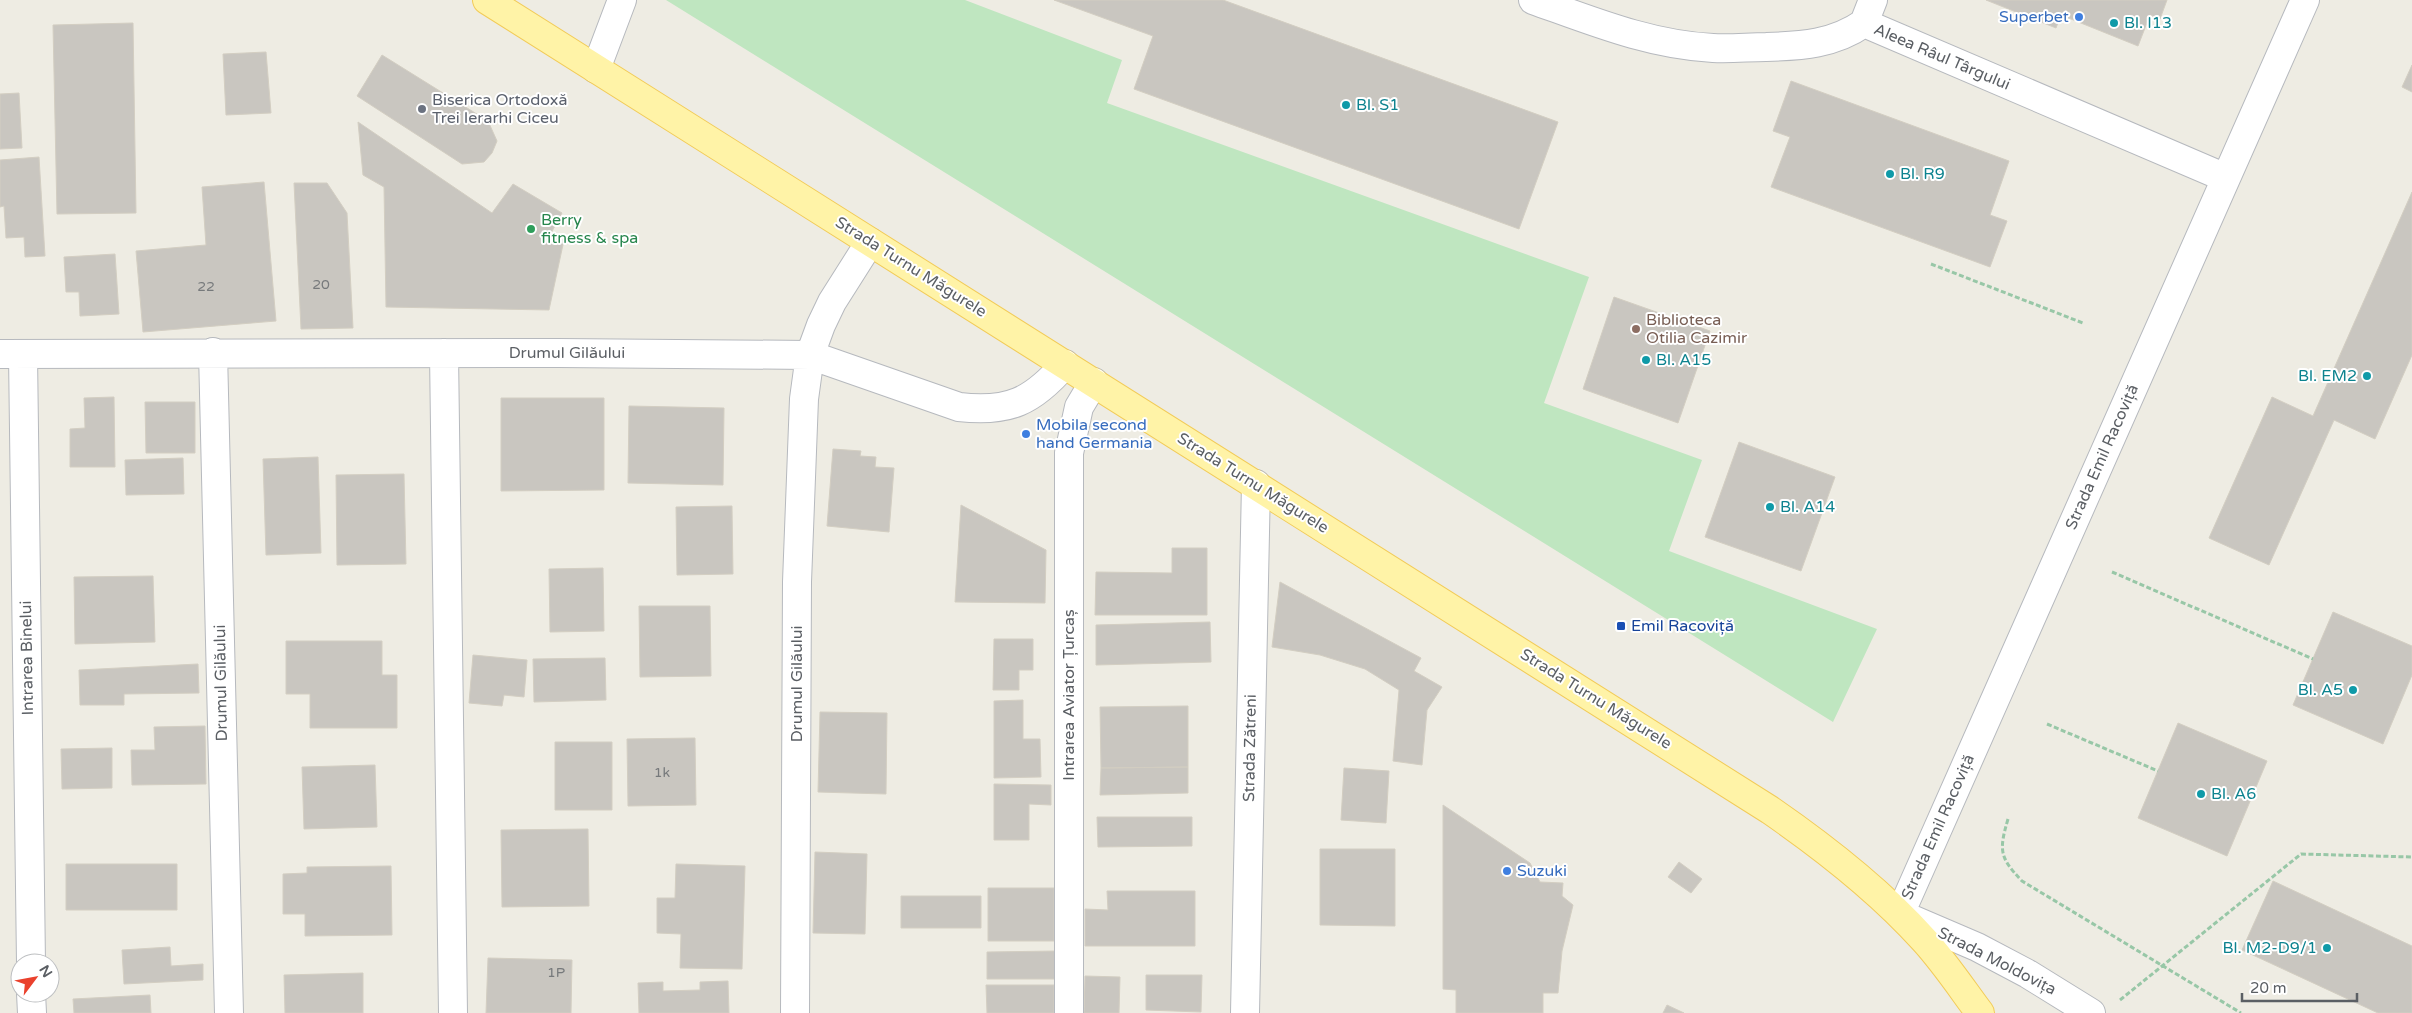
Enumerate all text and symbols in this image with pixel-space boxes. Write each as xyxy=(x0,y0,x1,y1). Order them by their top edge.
place label: Superbet xyxy=(1999,7,2069,27)
marker: Superbet xyxy=(2073,11,2085,23)
place label: Bl. I13 xyxy=(2124,13,2172,33)
marker: Bl. I13 xyxy=(2108,17,2120,29)
street label: Aleea Râul Târgului xyxy=(1871,19,2013,95)
place label: Biserica Ortodoxă Trei Ierarhi Ciceu xyxy=(432,90,567,128)
place label: Bl. S1 xyxy=(1356,95,1399,115)
marker: Bl. S1 xyxy=(1340,99,1352,111)
marker: Biserica Ortodoxă Trei Ierarhi Ciceu xyxy=(416,103,428,115)
place label: Bl. R9 xyxy=(1900,164,1945,184)
marker: Bl. R9 xyxy=(1884,168,1896,180)
place label: Berry fitness & spa xyxy=(541,210,638,248)
street label: Strada Turnu Măgurele xyxy=(832,212,990,322)
marker: Berry fitness & spa xyxy=(525,223,537,235)
house number: 20 xyxy=(312,276,330,293)
house number: 22 xyxy=(197,278,215,295)
place label: Biblioteca Otilia Cazimir xyxy=(1646,310,1748,348)
marker: Biblioteca Otilia Cazimir xyxy=(1630,323,1642,335)
street label: Drumul Gilăului xyxy=(509,343,625,363)
place label: Bl. A15 xyxy=(1656,350,1711,370)
marker: Bl. A15 xyxy=(1640,354,1652,366)
place label: Bl. EM2 xyxy=(2298,366,2357,386)
marker: Bl. EM2 xyxy=(2361,370,2373,382)
street label: Strada Emil Racoviță xyxy=(2061,381,2143,533)
place label: Mobila second hand Germania xyxy=(1036,415,1152,453)
marker: Mobila second hand Germania xyxy=(1020,428,1032,440)
street label: Strada Turnu Măgurele xyxy=(1174,428,1332,538)
place label: Bl. A14 xyxy=(1780,497,1835,517)
marker: Bl. A14 xyxy=(1764,501,1776,513)
street label: Intrarea Binelui xyxy=(16,600,38,716)
street label: Intrarea Aviator Țurcaș xyxy=(1059,609,1079,781)
place label: Emil Racoviță xyxy=(1631,616,1734,636)
marker: Emil Racoviță xyxy=(1615,620,1627,632)
street label: Drumul Gilăului xyxy=(210,624,232,742)
street label: Drumul Gilăului xyxy=(787,626,807,742)
street label: Strada Turnu Măgurele xyxy=(1517,644,1675,754)
place label: Bl. A5 xyxy=(2298,680,2343,700)
marker: Bl. A5 xyxy=(2347,684,2359,696)
street label: Strada Zătreni xyxy=(1239,694,1261,802)
street label: Strada Emil Racoviță xyxy=(1897,751,1979,903)
house number: 1k xyxy=(654,764,671,781)
place label: Bl. A6 xyxy=(2211,784,2256,804)
marker: Bl. A6 xyxy=(2195,788,2207,800)
place label: Suzuki xyxy=(1517,861,1567,881)
marker: Suzuki xyxy=(1501,865,1513,877)
street label: Strada Moldovița xyxy=(1934,923,2060,999)
place label: Bl. M2-D9/1 xyxy=(2222,938,2317,958)
marker: Bl. M2-D9/1 xyxy=(2321,942,2333,954)
north arrow xyxy=(10,953,60,1003)
text: N xyxy=(35,962,56,981)
house number: 1P xyxy=(547,964,565,981)
scale bar xyxy=(2242,970,2357,1002)
text: 20 m xyxy=(2250,979,2287,997)

